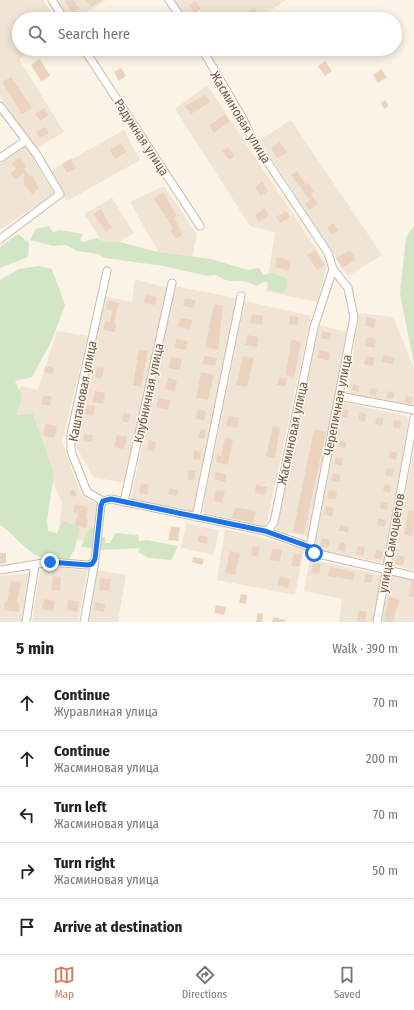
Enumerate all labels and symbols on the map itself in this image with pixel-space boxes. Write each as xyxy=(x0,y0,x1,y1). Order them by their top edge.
street label: Жасминовая улица xyxy=(207,68,274,166)
street label: Радужная улица xyxy=(111,96,172,178)
street label: Каштановая улица xyxy=(65,339,100,443)
street label: Клубничная улица xyxy=(131,342,166,444)
street label: Черепичная улица xyxy=(320,353,355,457)
street label: Жасминовая улица xyxy=(274,380,311,486)
street label: улица Самоцветов xyxy=(375,492,408,594)
route start xyxy=(305,544,323,562)
route end xyxy=(41,553,59,571)

